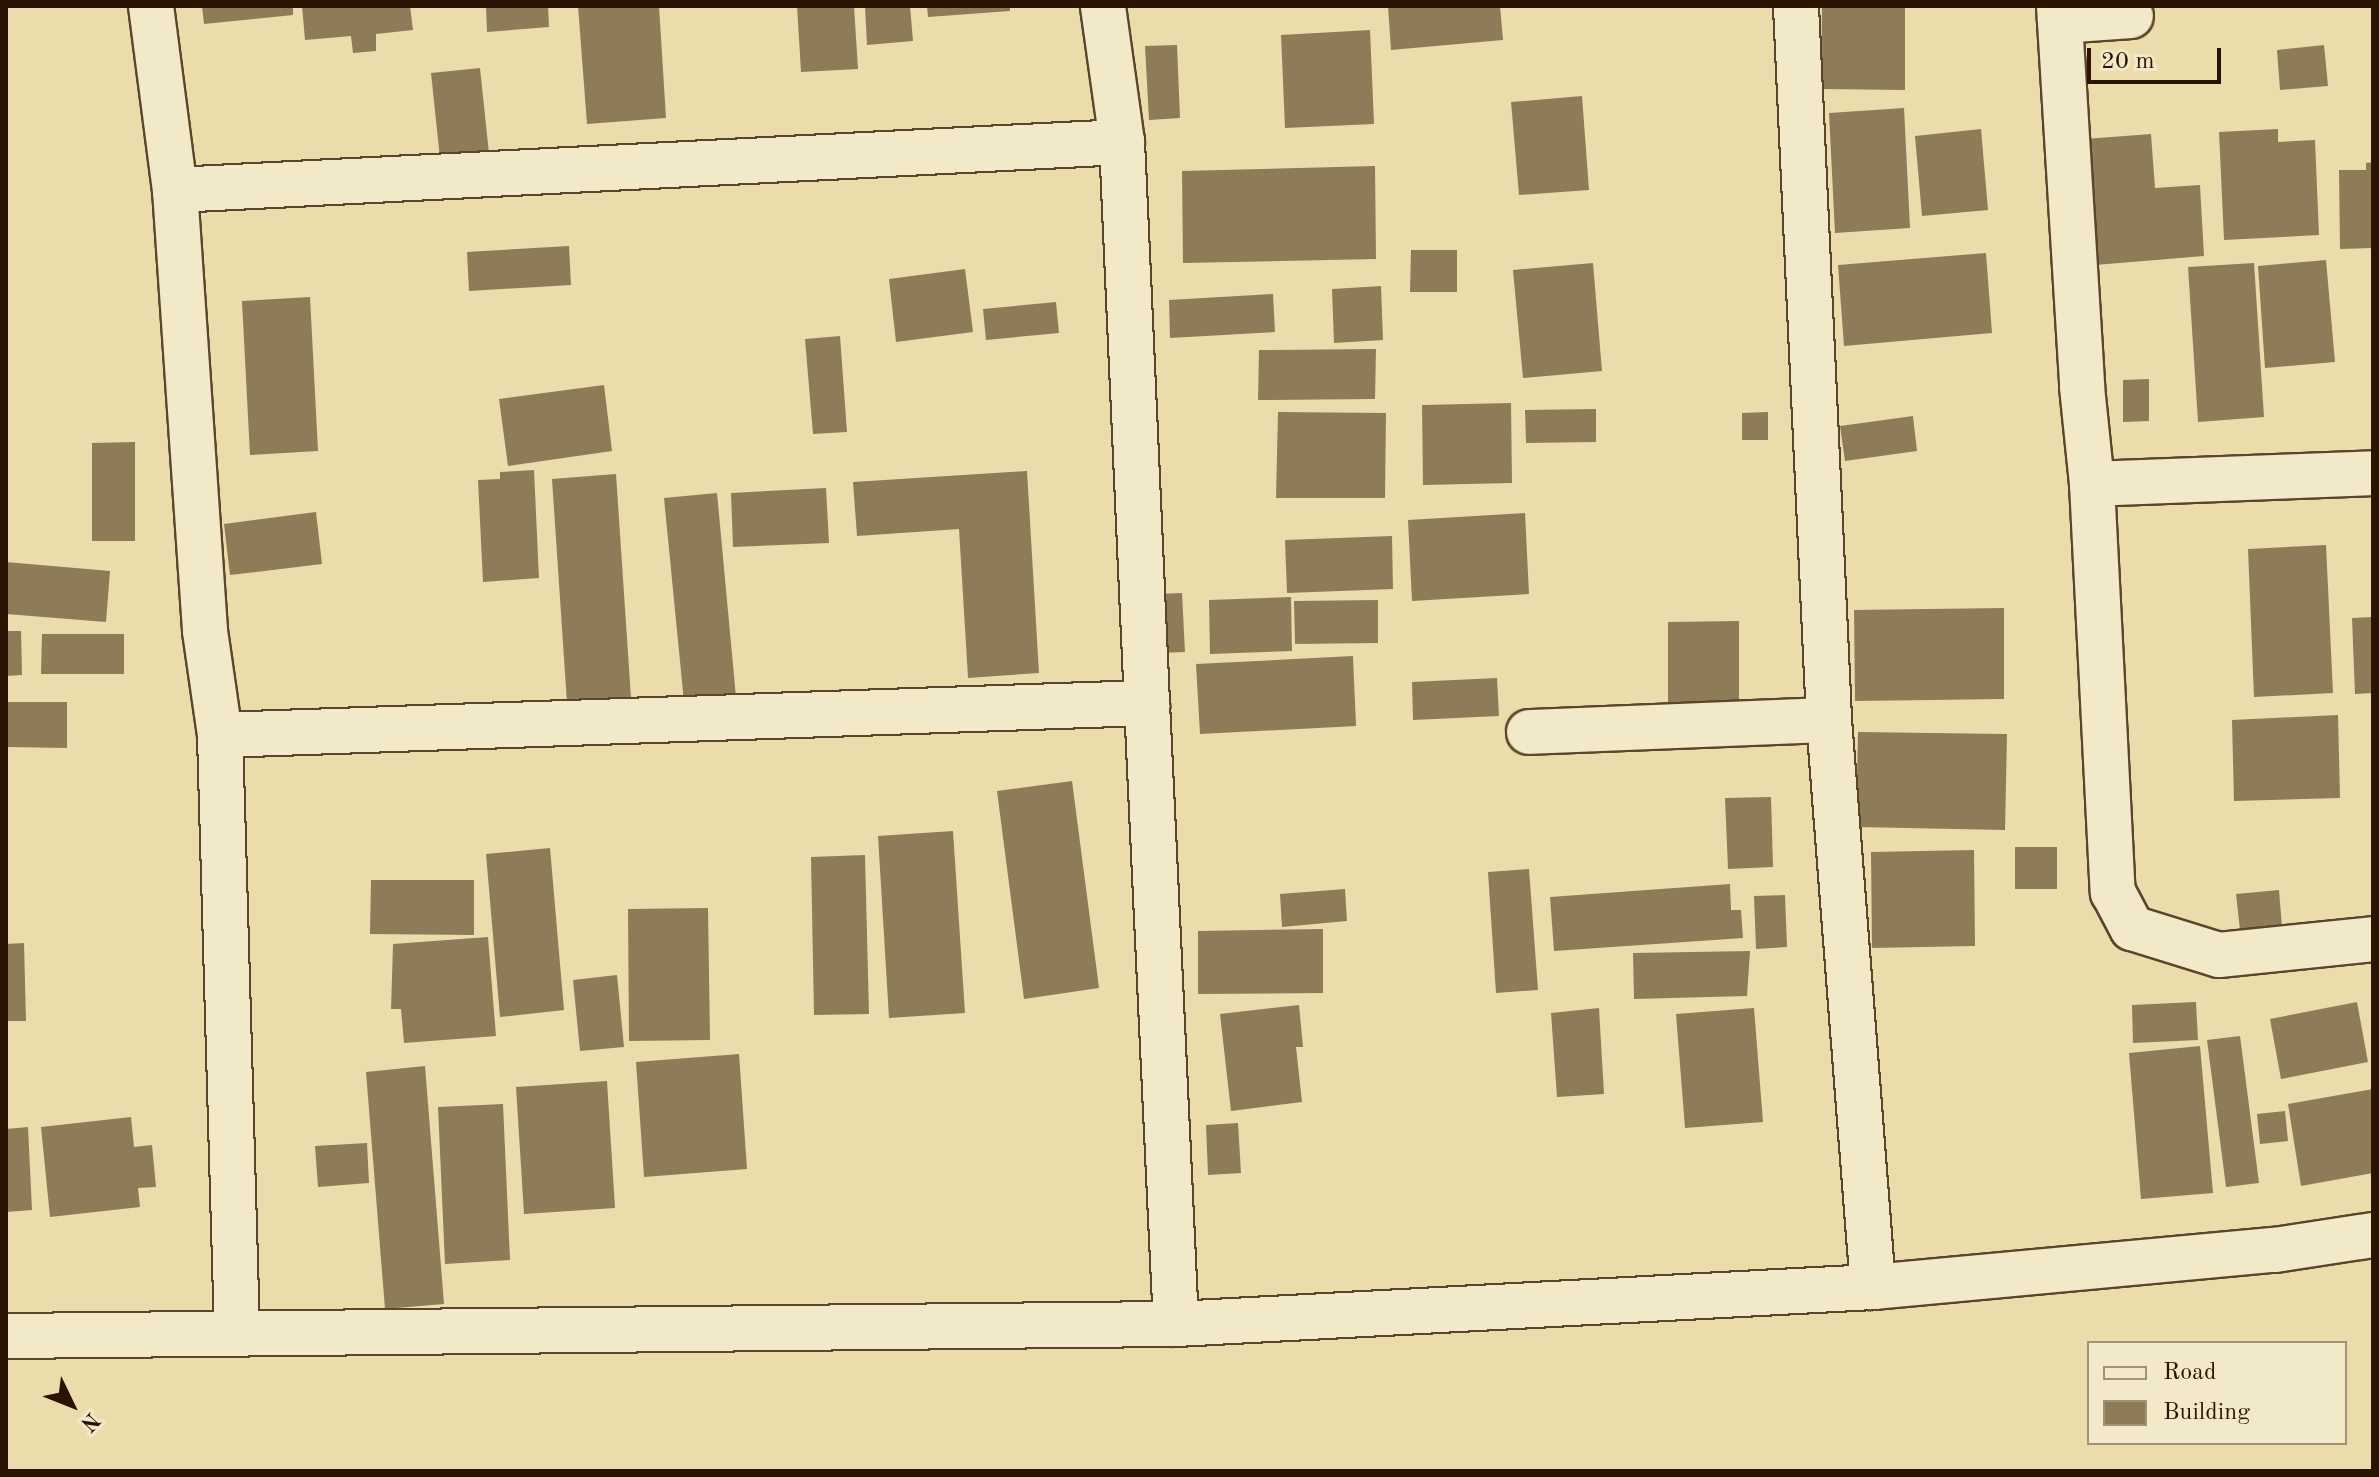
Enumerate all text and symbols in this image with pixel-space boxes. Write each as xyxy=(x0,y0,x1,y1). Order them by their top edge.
scale bar xyxy=(2091,32,2225,82)
text: 20 m xyxy=(2101,50,2155,74)
legend xyxy=(2087,1341,2347,1445)
text: Road xyxy=(2163,1361,2216,1385)
north arrow xyxy=(32,1365,112,1445)
text: Building xyxy=(2163,1401,2250,1425)
text: N xyxy=(76,1408,103,1435)

